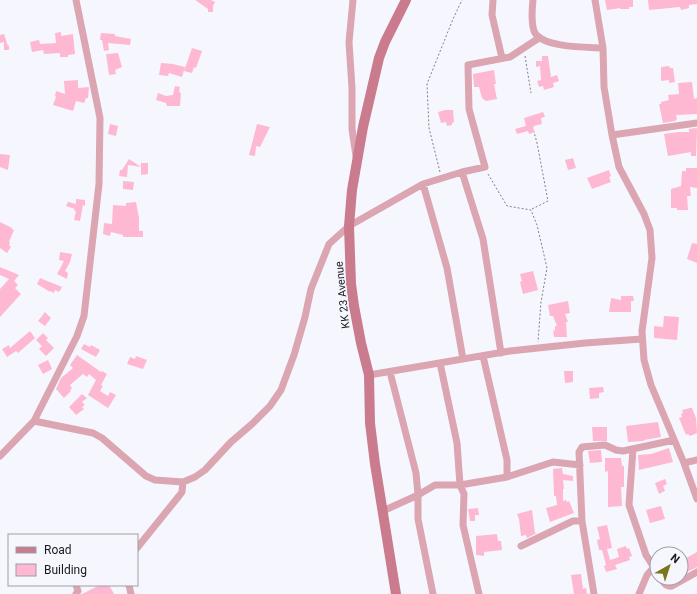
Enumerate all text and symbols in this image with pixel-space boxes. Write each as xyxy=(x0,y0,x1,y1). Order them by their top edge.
street label: KK 23 Avenue xyxy=(332,260,352,329)
legend xyxy=(8,534,138,586)
text: Road xyxy=(44,543,72,557)
north arrow xyxy=(649,546,689,586)
text: N xyxy=(668,551,682,566)
text: Building xyxy=(44,563,87,577)

